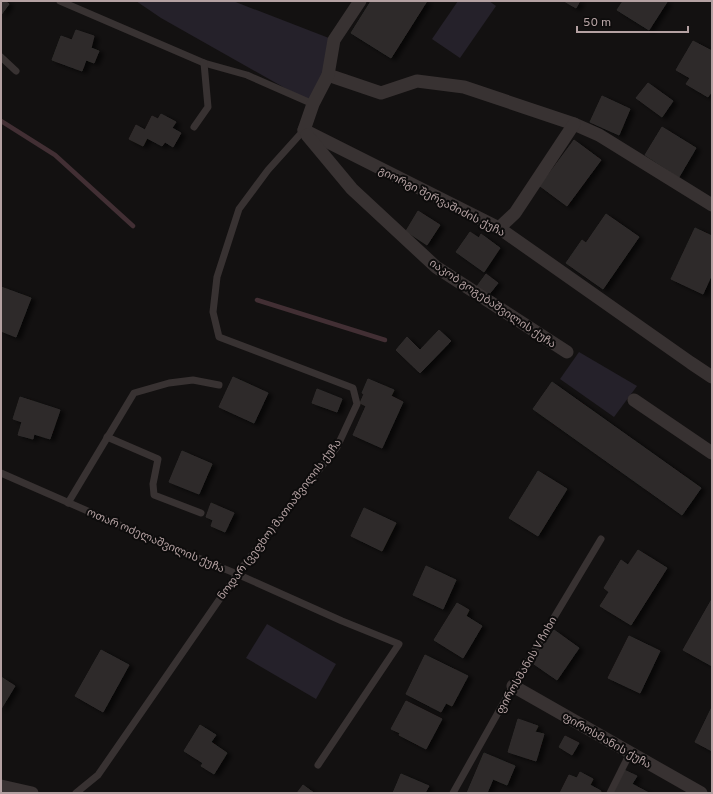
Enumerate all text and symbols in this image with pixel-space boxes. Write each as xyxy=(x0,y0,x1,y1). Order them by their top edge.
scale bar xyxy=(577,8,688,34)
text: 50 m xyxy=(583,15,611,31)
street label: გიორგი შერვაშიძის ქუჩა xyxy=(376,164,507,240)
street label: იაკობ გოგებაშვილის ქუჩა xyxy=(426,256,558,352)
street label: ნოდარ (ვეფხო) მათიაშვილის ქუჩა xyxy=(215,436,345,603)
street label: ოთარ ოძელაშვილის ქუჩა xyxy=(85,506,226,576)
street label: ფიროსმანის V ჩიხი xyxy=(493,614,560,717)
street label: ფიროსმანის ქუჩა xyxy=(559,710,654,772)

